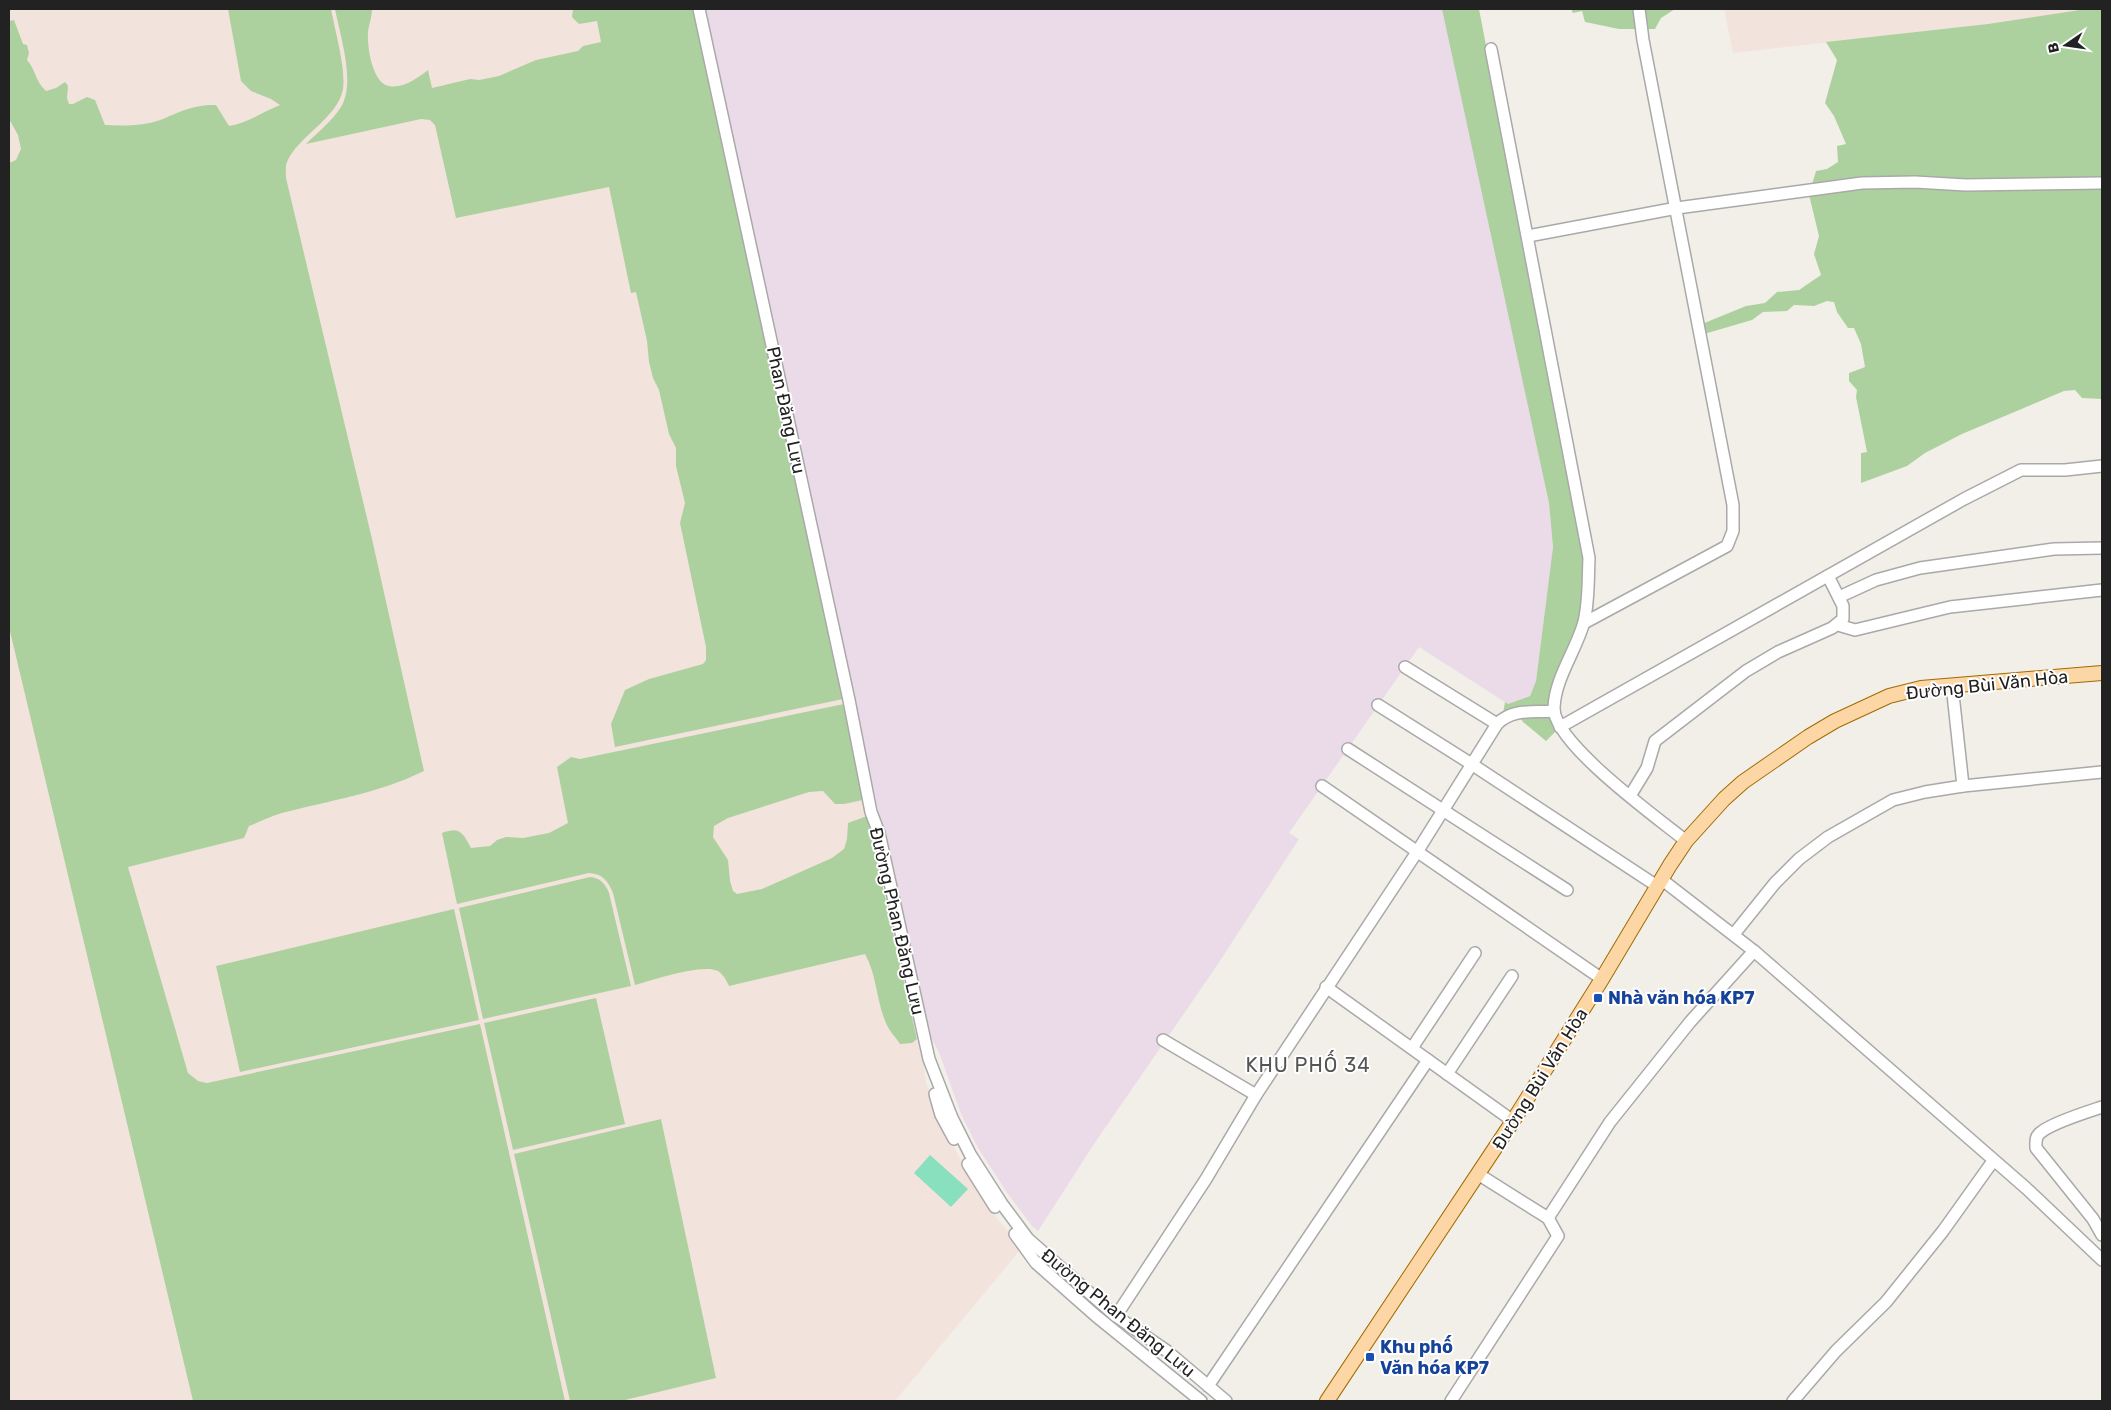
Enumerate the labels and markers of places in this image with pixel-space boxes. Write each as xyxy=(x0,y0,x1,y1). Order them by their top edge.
place label: Nhà văn hóa KP7 xyxy=(1608,987,1755,1009)
marker: Nhà văn hóa KP7 xyxy=(1592,992,1604,1004)
place label: Khu phố Văn hóa KP7 xyxy=(1380,1335,1489,1379)
marker: Khu phố Văn hóa KP7 xyxy=(1364,1351,1376,1363)

